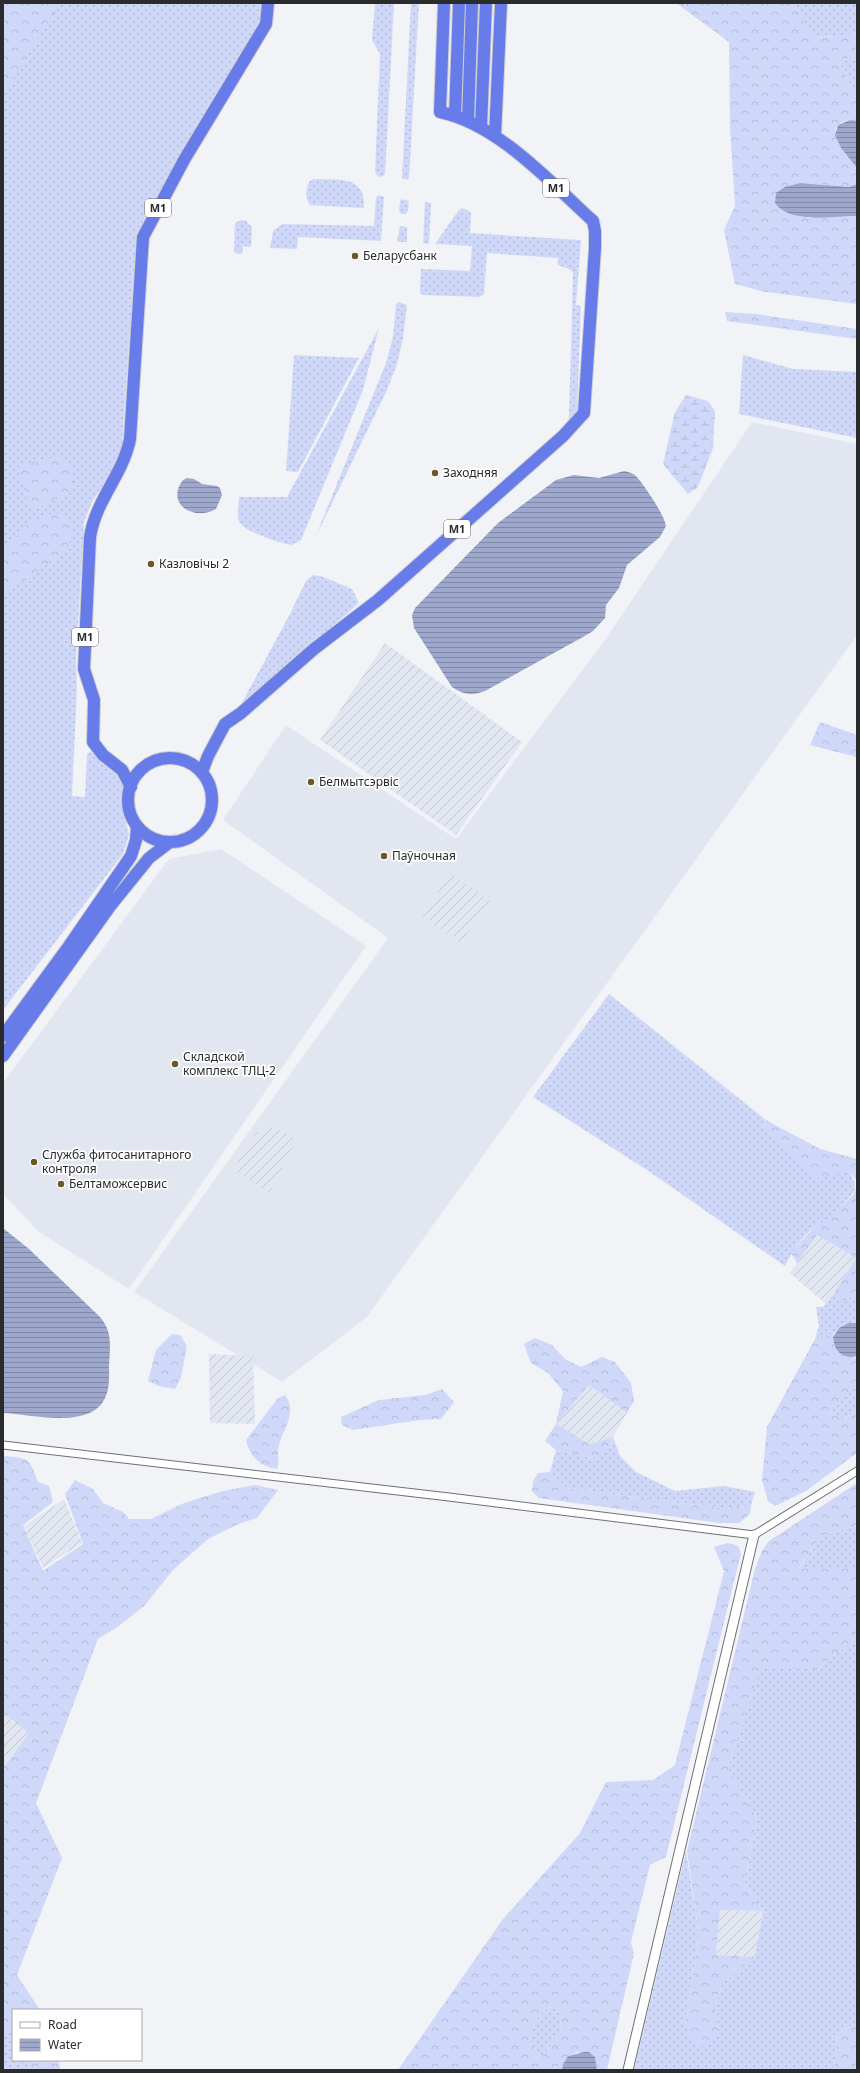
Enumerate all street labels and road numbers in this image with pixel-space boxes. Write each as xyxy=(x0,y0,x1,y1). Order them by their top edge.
road number: М1 xyxy=(543,179,569,197)
road number: М1 xyxy=(145,199,171,217)
road number: М1 xyxy=(444,520,470,538)
road number: М1 xyxy=(72,628,98,646)

